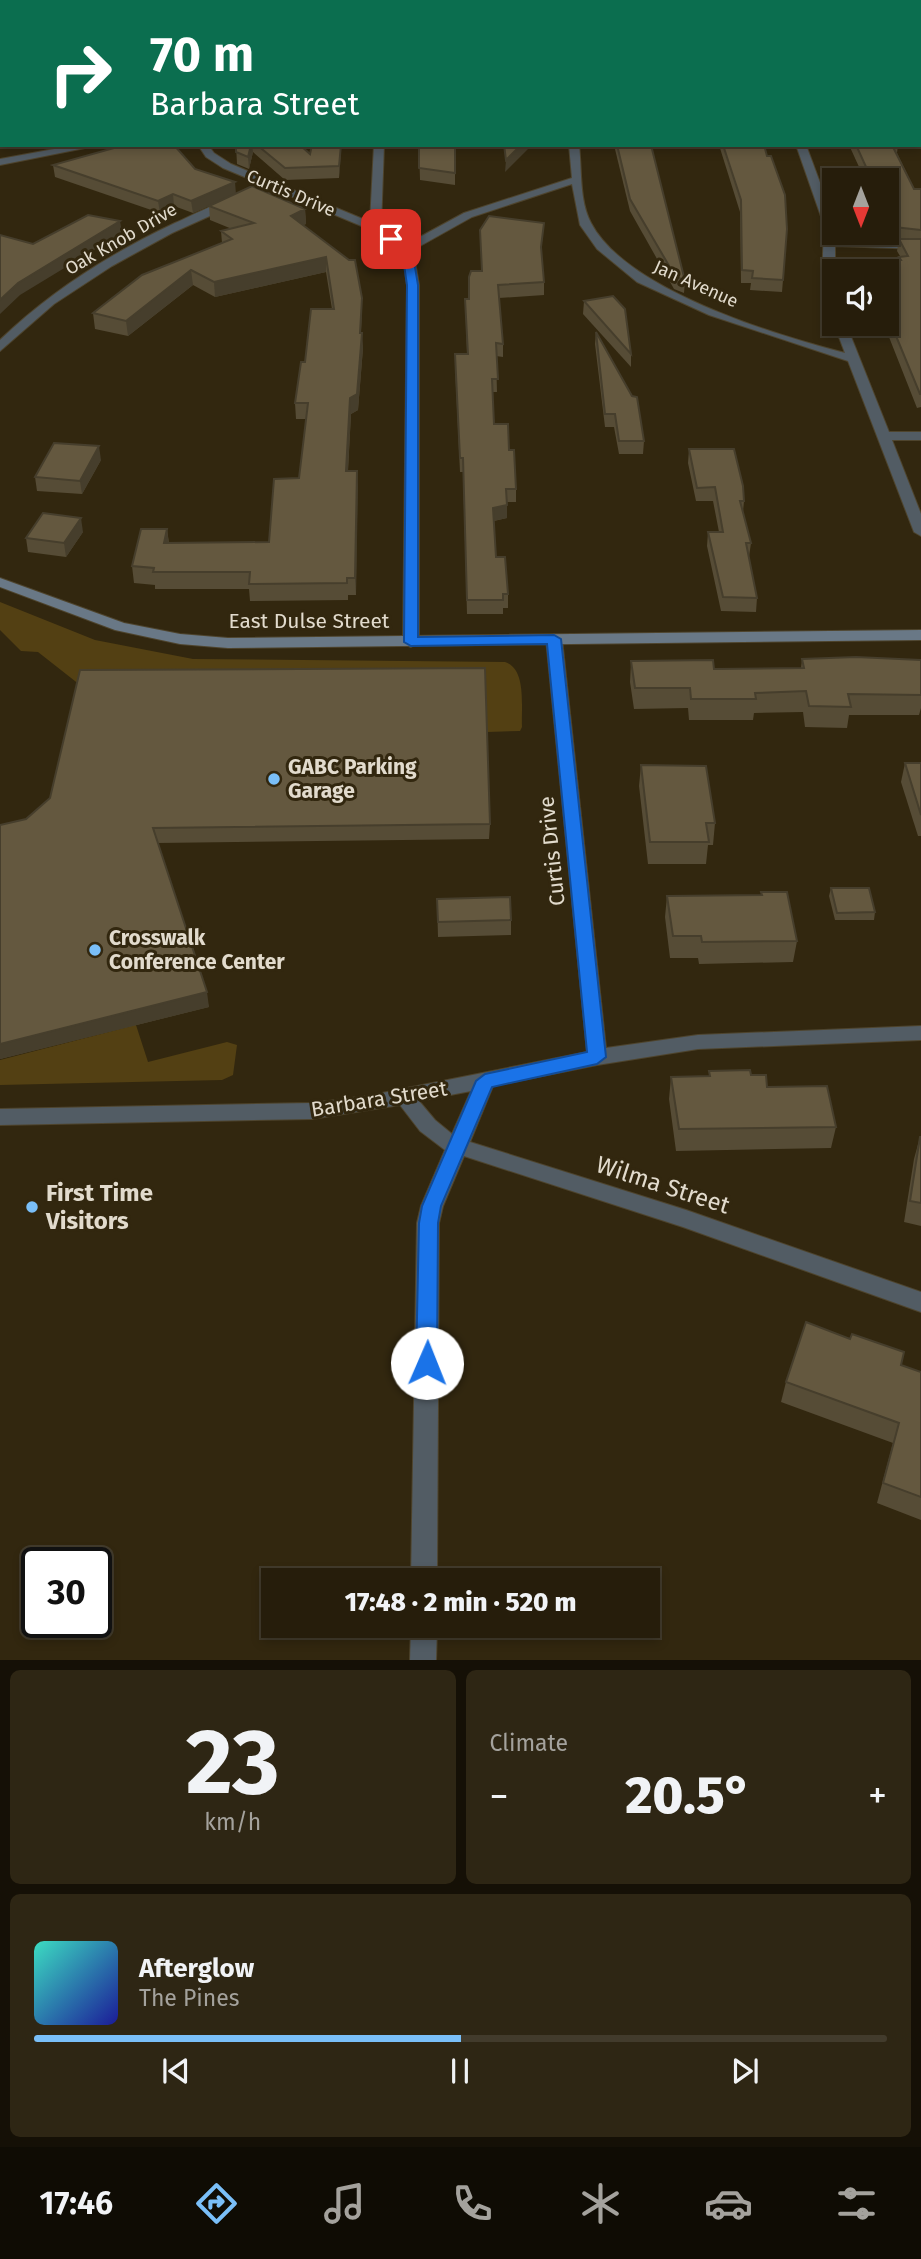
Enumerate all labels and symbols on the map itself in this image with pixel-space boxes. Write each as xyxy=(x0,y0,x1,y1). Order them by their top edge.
street label: Curtis Drive xyxy=(243,164,339,222)
north arrow xyxy=(822,168,900,245)
street label: Oak Knob Drive xyxy=(61,198,181,280)
pin xyxy=(361,209,421,269)
street label: Jan Avenue xyxy=(650,256,742,312)
street label: East Dulse Street xyxy=(229,608,390,634)
place label: GABC Parking Garage xyxy=(288,754,417,804)
marker: GABC Parking Garage xyxy=(266,771,282,787)
street label: Curtis Drive xyxy=(533,795,571,907)
place label: Crosswalk Conference Center xyxy=(109,925,285,975)
marker: Crosswalk Conference Center xyxy=(87,942,103,958)
street label: Barbara Street xyxy=(309,1075,449,1123)
street label: Wilma Street xyxy=(593,1150,734,1220)
place label: First Time Visitors xyxy=(45,1179,153,1235)
marker: First Time Visitors xyxy=(24,1199,40,1215)
position arrow xyxy=(390,1326,464,1400)
speed limit sign: 30 xyxy=(21,1547,112,1638)

